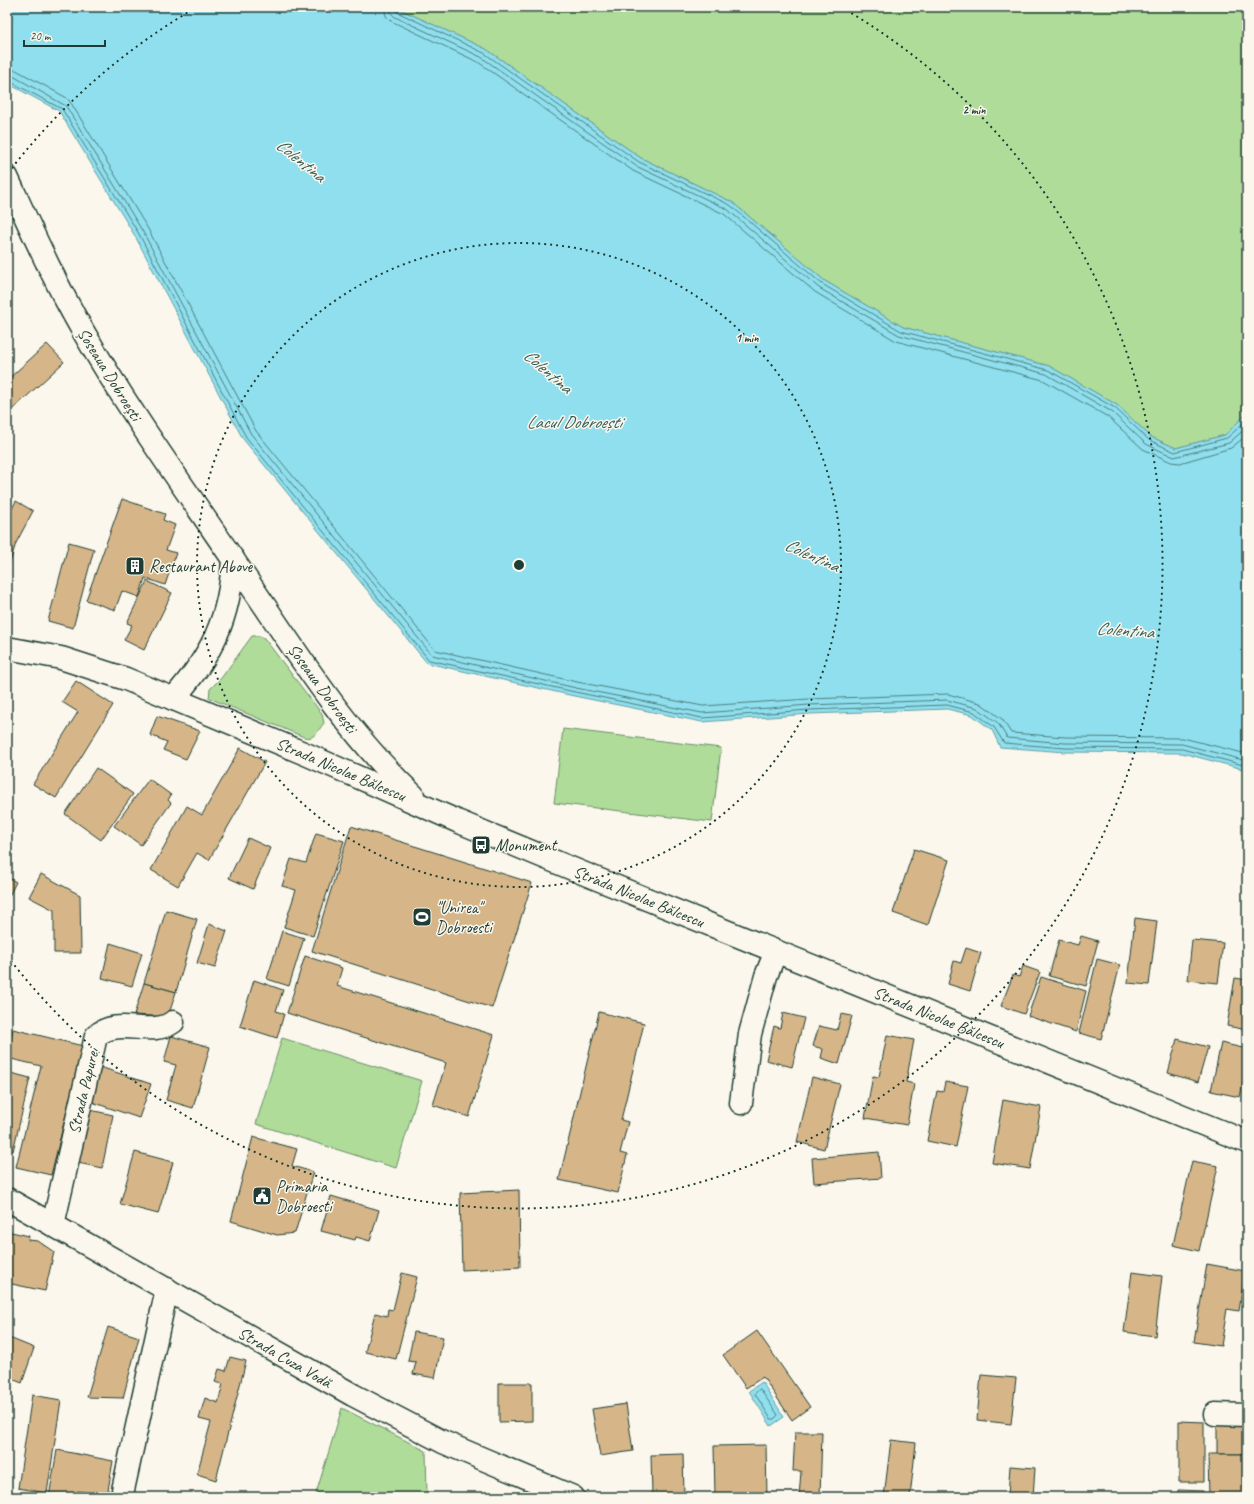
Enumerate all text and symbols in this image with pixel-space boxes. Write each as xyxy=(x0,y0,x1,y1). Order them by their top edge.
scale bar xyxy=(24,22,105,48)
text: 20 m xyxy=(30,28,52,44)
text: 2 min xyxy=(963,102,986,118)
water label: Colentina xyxy=(272,133,332,188)
street label: Șoseaua Dobroești xyxy=(73,324,147,426)
text: 1 min xyxy=(736,330,759,346)
water label: Colentina xyxy=(519,344,578,399)
water label: Lacul Dobroești xyxy=(527,411,626,433)
water label: Colentina xyxy=(781,533,845,578)
building icon: Restaurant Above xyxy=(124,555,146,577)
place label: Restaurant Above xyxy=(149,556,254,577)
centre of rings xyxy=(512,558,526,572)
water label: Colentina xyxy=(1096,617,1156,643)
street label: Șoseaua Dobroești xyxy=(283,640,363,739)
street label: Strada Nicolae Bălcescu xyxy=(273,733,410,807)
bus stop icon: Monument xyxy=(470,834,492,856)
place label: Monument xyxy=(495,835,559,856)
street label: Strada Nicolae Bălcescu xyxy=(570,861,709,933)
place label: "Unirea" Dobroesti xyxy=(436,897,494,938)
sports icon: "Unirea" Dobroesti xyxy=(411,906,433,928)
street label: Strada Nicolae Bălcescu xyxy=(870,982,1009,1054)
street label: Strada Papurei xyxy=(63,1044,104,1136)
place label: Primaria Dobroesti xyxy=(276,1176,334,1217)
public building icon: Primaria Dobroesti xyxy=(251,1185,273,1207)
street label: Strada Cuza Vodă xyxy=(234,1322,337,1393)

